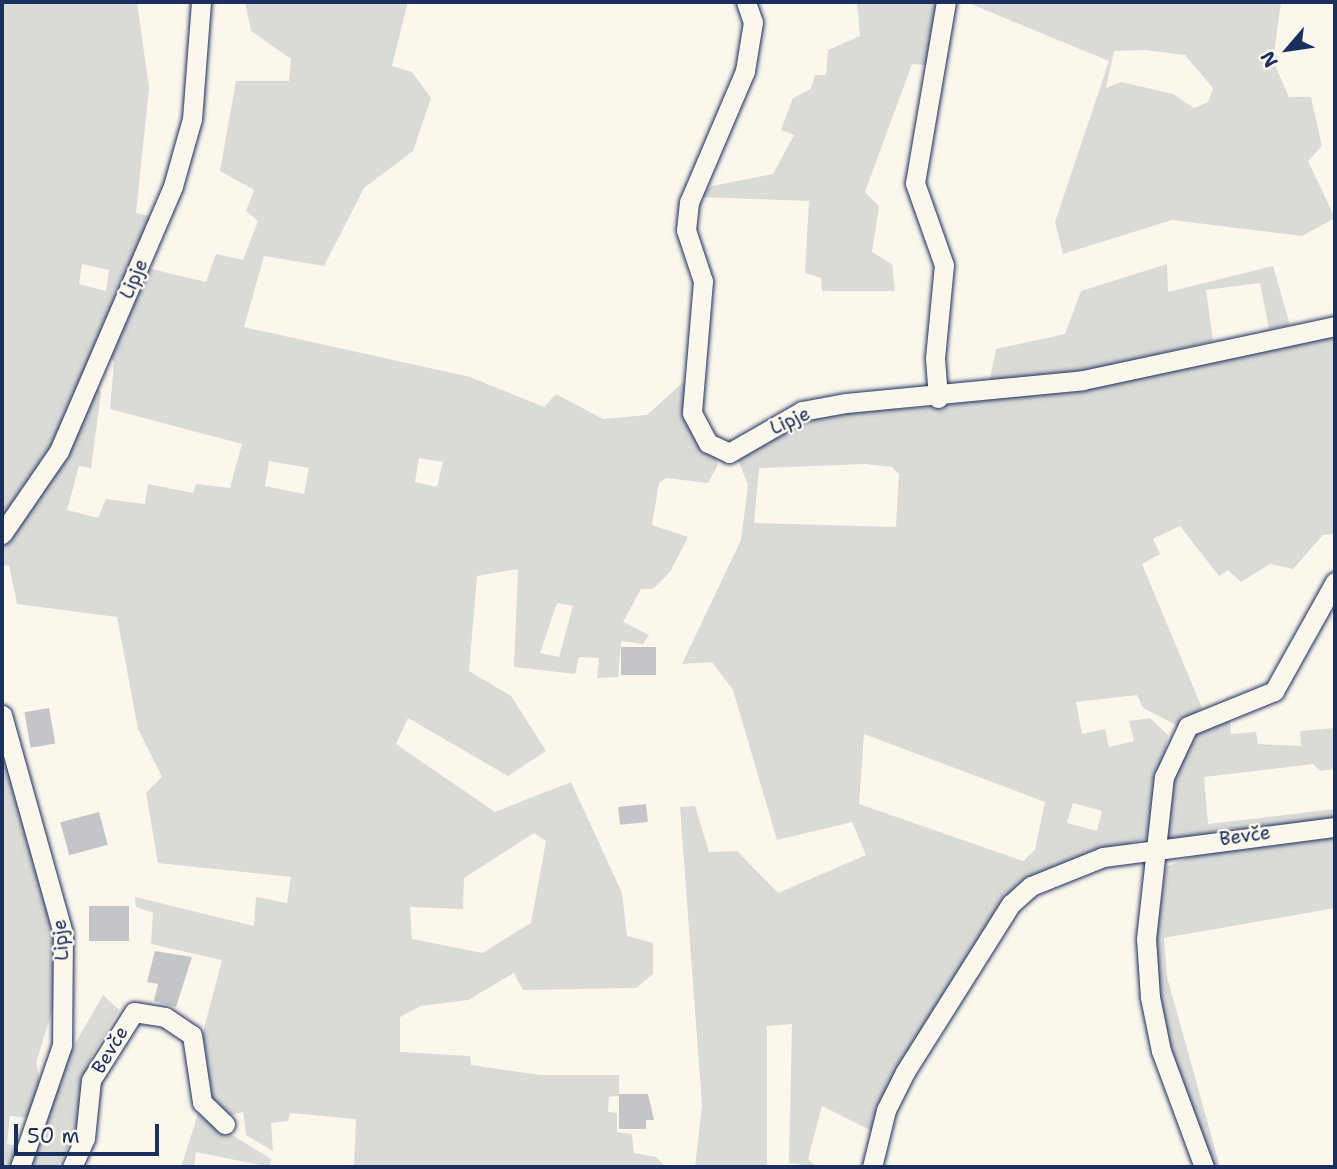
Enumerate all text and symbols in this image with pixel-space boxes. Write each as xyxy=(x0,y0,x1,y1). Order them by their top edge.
north arrow xyxy=(1253,14,1323,84)
text: N xyxy=(1255,47,1284,72)
street label: Lipje xyxy=(115,255,153,303)
street label: Lipje xyxy=(766,402,814,440)
street label: Bevče xyxy=(1218,821,1272,851)
street label: Lipje xyxy=(48,918,74,962)
street label: Bevče xyxy=(87,1022,133,1078)
scale bar xyxy=(18,1110,163,1154)
text: 50 m xyxy=(27,1122,80,1150)

